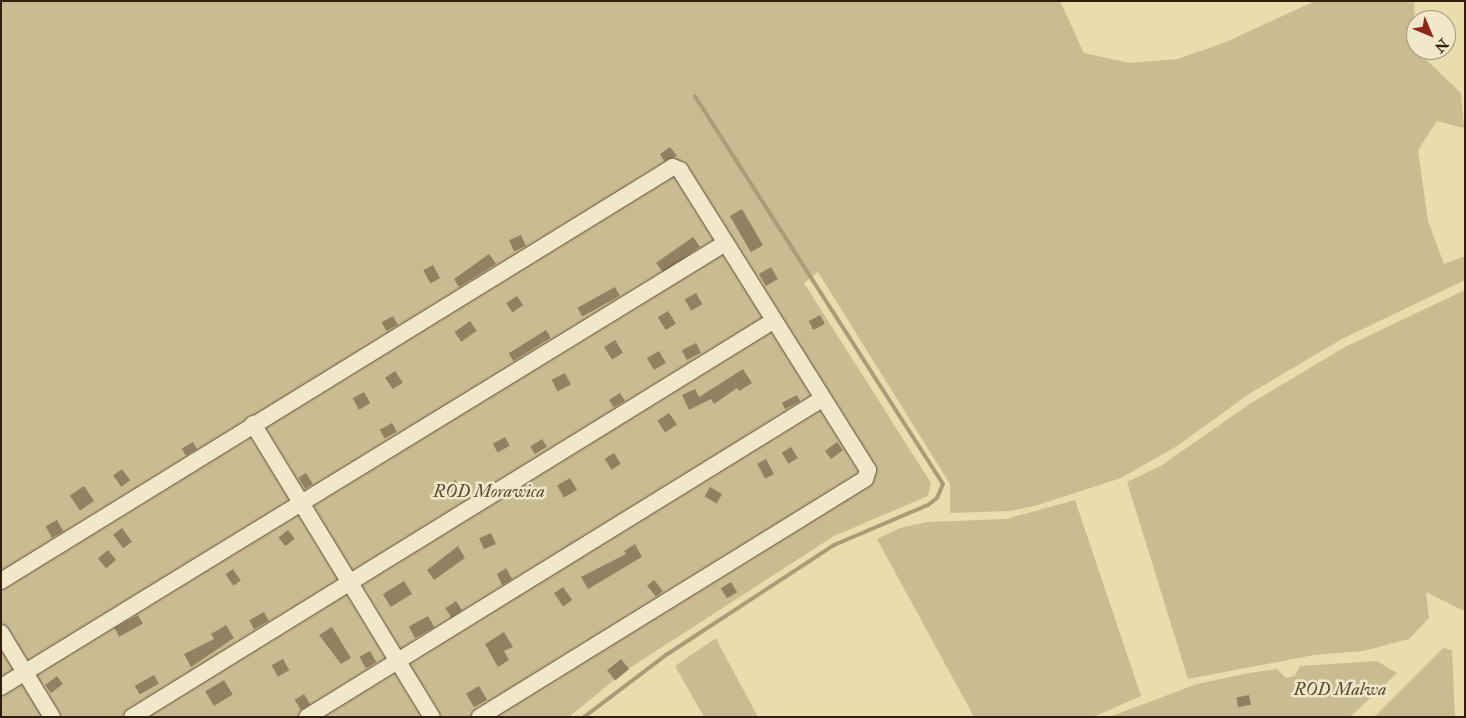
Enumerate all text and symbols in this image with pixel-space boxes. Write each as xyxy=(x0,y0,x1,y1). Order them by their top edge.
north arrow xyxy=(1406,10,1456,60)
text: N xyxy=(1431,35,1452,56)
park label: ROD Morawica xyxy=(433,481,545,503)
park label: ROD Malwa xyxy=(1293,679,1387,701)

